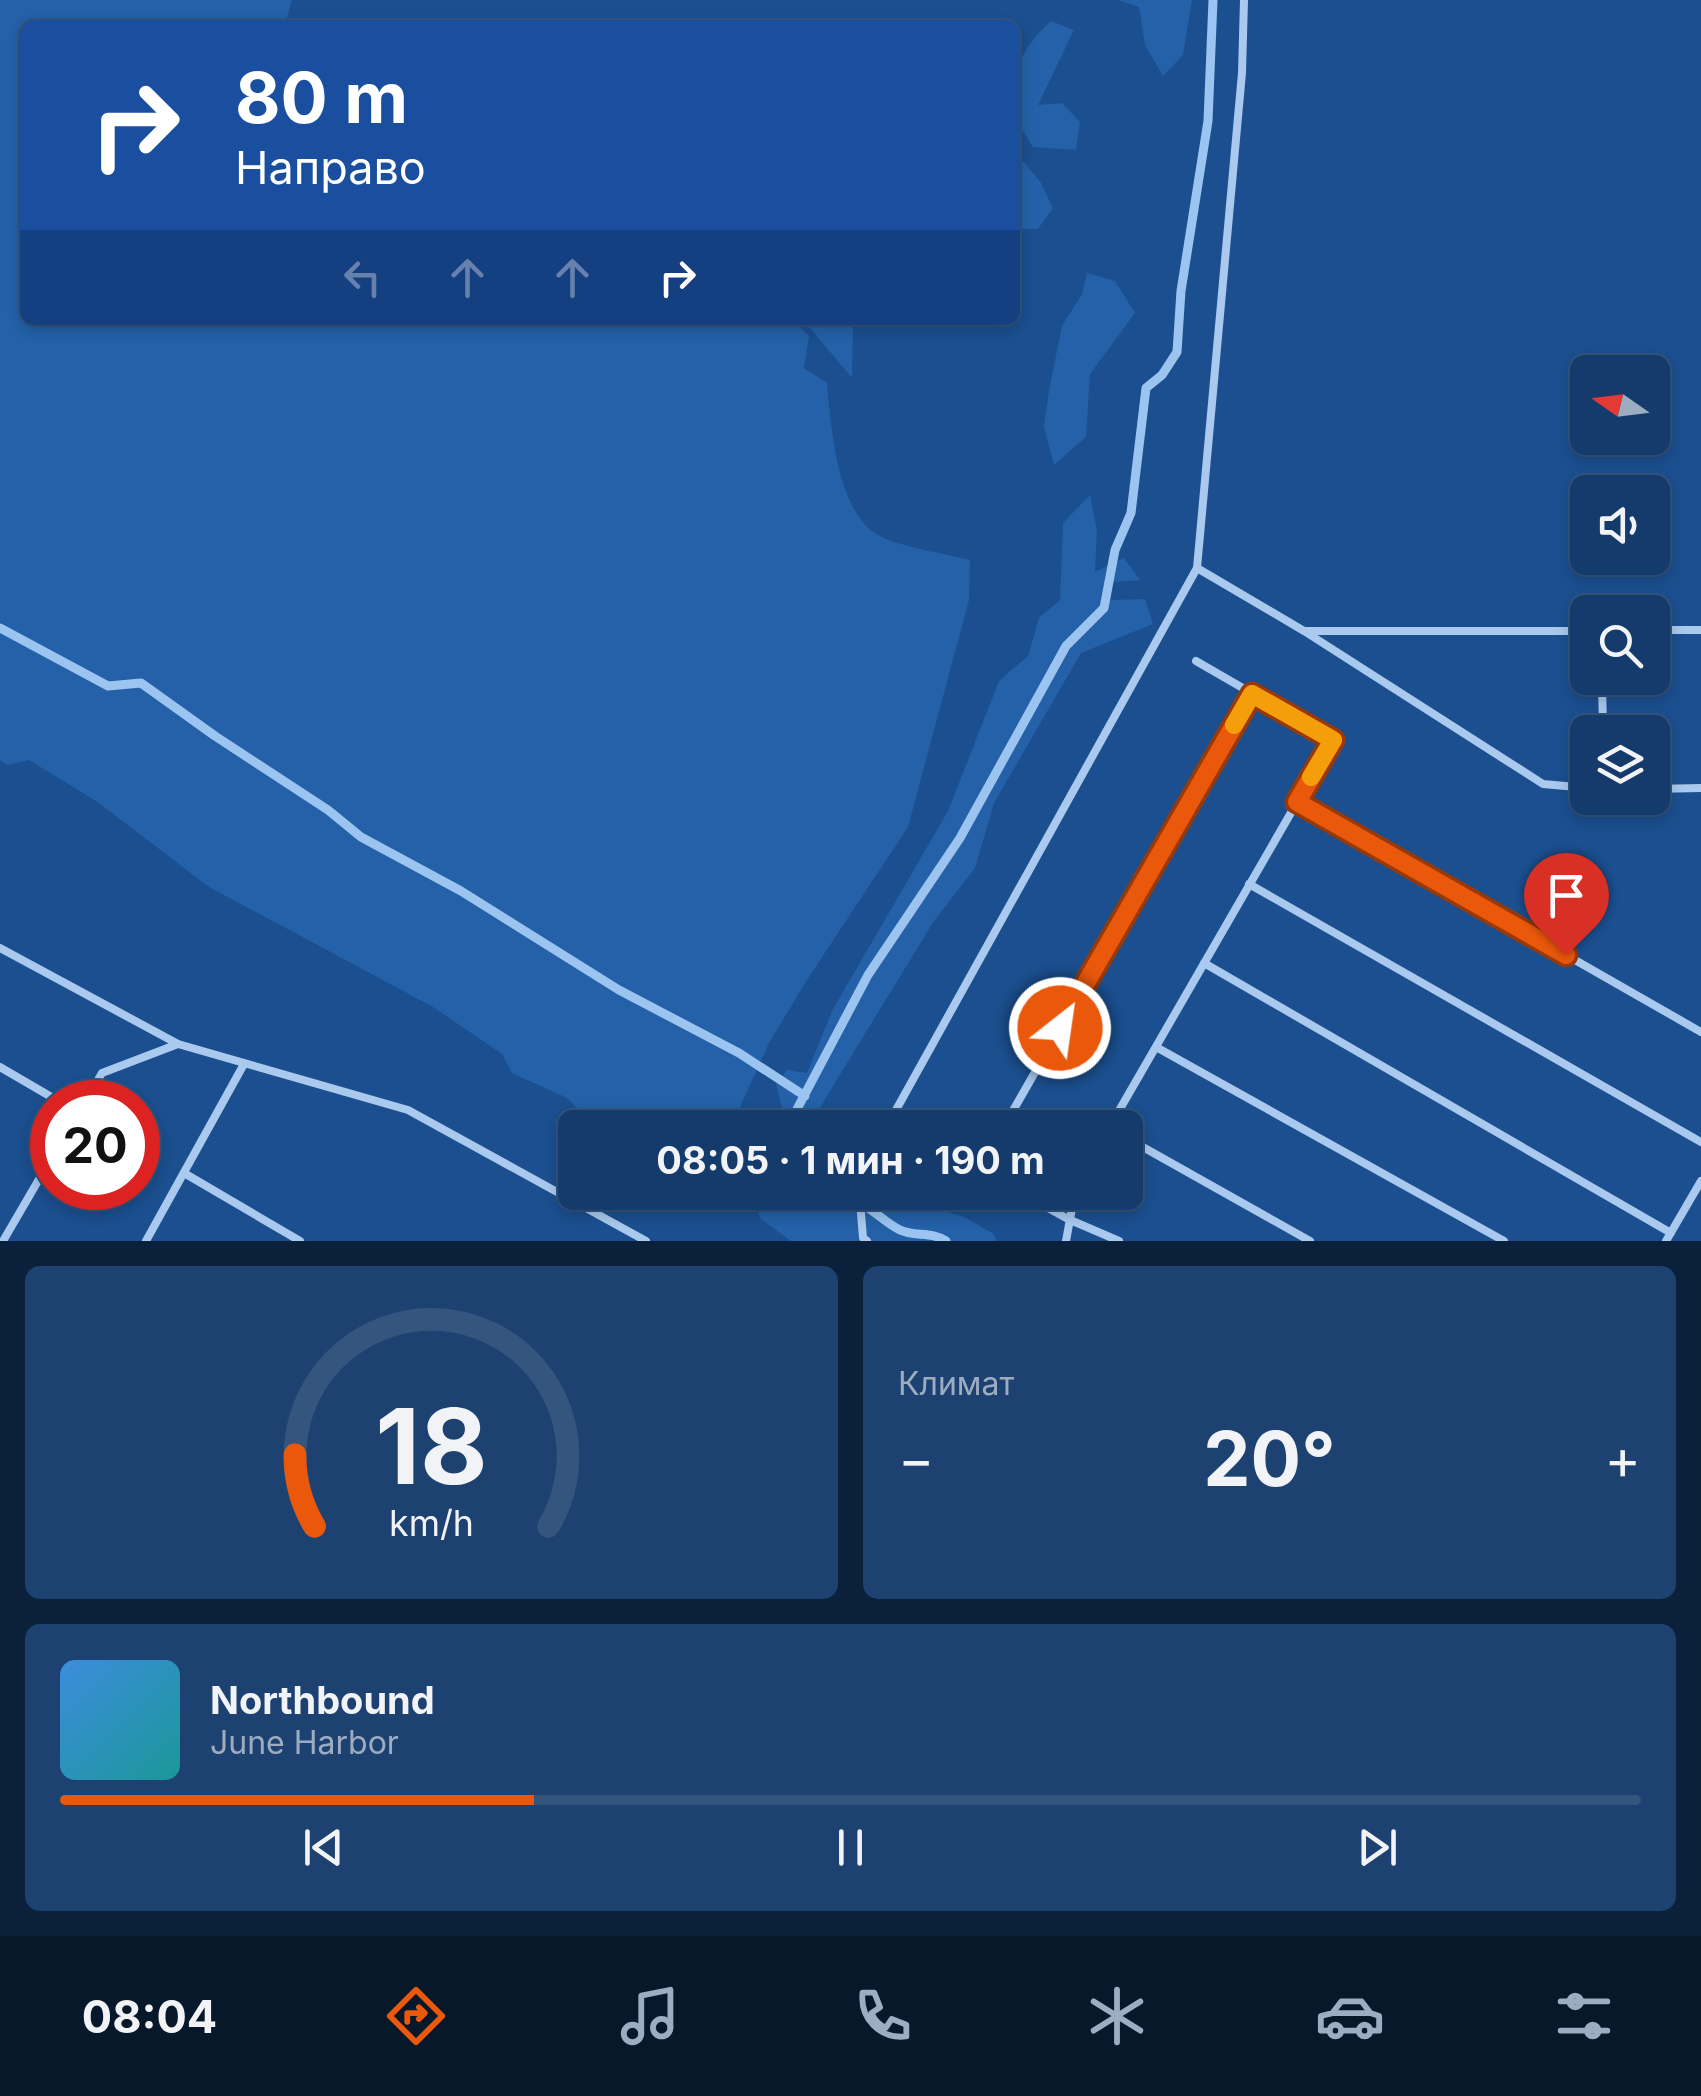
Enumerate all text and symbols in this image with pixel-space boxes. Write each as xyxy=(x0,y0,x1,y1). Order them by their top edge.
text: 80 m xyxy=(235,55,408,140)
icon: right xyxy=(70,60,200,190)
text: Направо xyxy=(235,140,426,195)
icon: left xyxy=(335,250,390,305)
icon: ahead xyxy=(440,250,495,305)
icon: ahead xyxy=(545,250,600,305)
icon: right xyxy=(650,250,705,305)
north arrow xyxy=(1570,355,1670,455)
map controls xyxy=(1570,355,1670,815)
button: sound xyxy=(1570,475,1670,575)
button: search xyxy=(1570,595,1670,695)
button: layers xyxy=(1570,715,1670,815)
pin xyxy=(1524,853,1609,956)
icon: arrive xyxy=(1539,868,1594,923)
position arrow xyxy=(1008,976,1112,1080)
speed limit sign: 20 xyxy=(30,1080,160,1210)
text: 08:05 · 1 мин · 190 m xyxy=(656,1137,1045,1183)
text: Климат xyxy=(898,1364,1014,1403)
text: 18 xyxy=(375,1383,488,1509)
text: 20° xyxy=(1203,1413,1336,1504)
text: − xyxy=(898,1426,934,1492)
text: + xyxy=(1605,1426,1641,1492)
text: km/h xyxy=(389,1501,474,1545)
text: Northbound xyxy=(210,1677,435,1723)
text: June Harbor xyxy=(210,1723,399,1762)
icon: previous xyxy=(296,1820,351,1875)
icon: pause xyxy=(823,1820,878,1875)
icon: next xyxy=(1350,1820,1405,1875)
icon: directions xyxy=(381,1981,451,2051)
icon: music xyxy=(615,1981,685,2051)
icon: phone xyxy=(848,1981,918,2051)
icon: climate xyxy=(1082,1981,1152,2051)
icon: car xyxy=(1315,1981,1385,2051)
icon: filters xyxy=(1549,1981,1619,2051)
text: 08:04 xyxy=(82,1989,217,2044)

